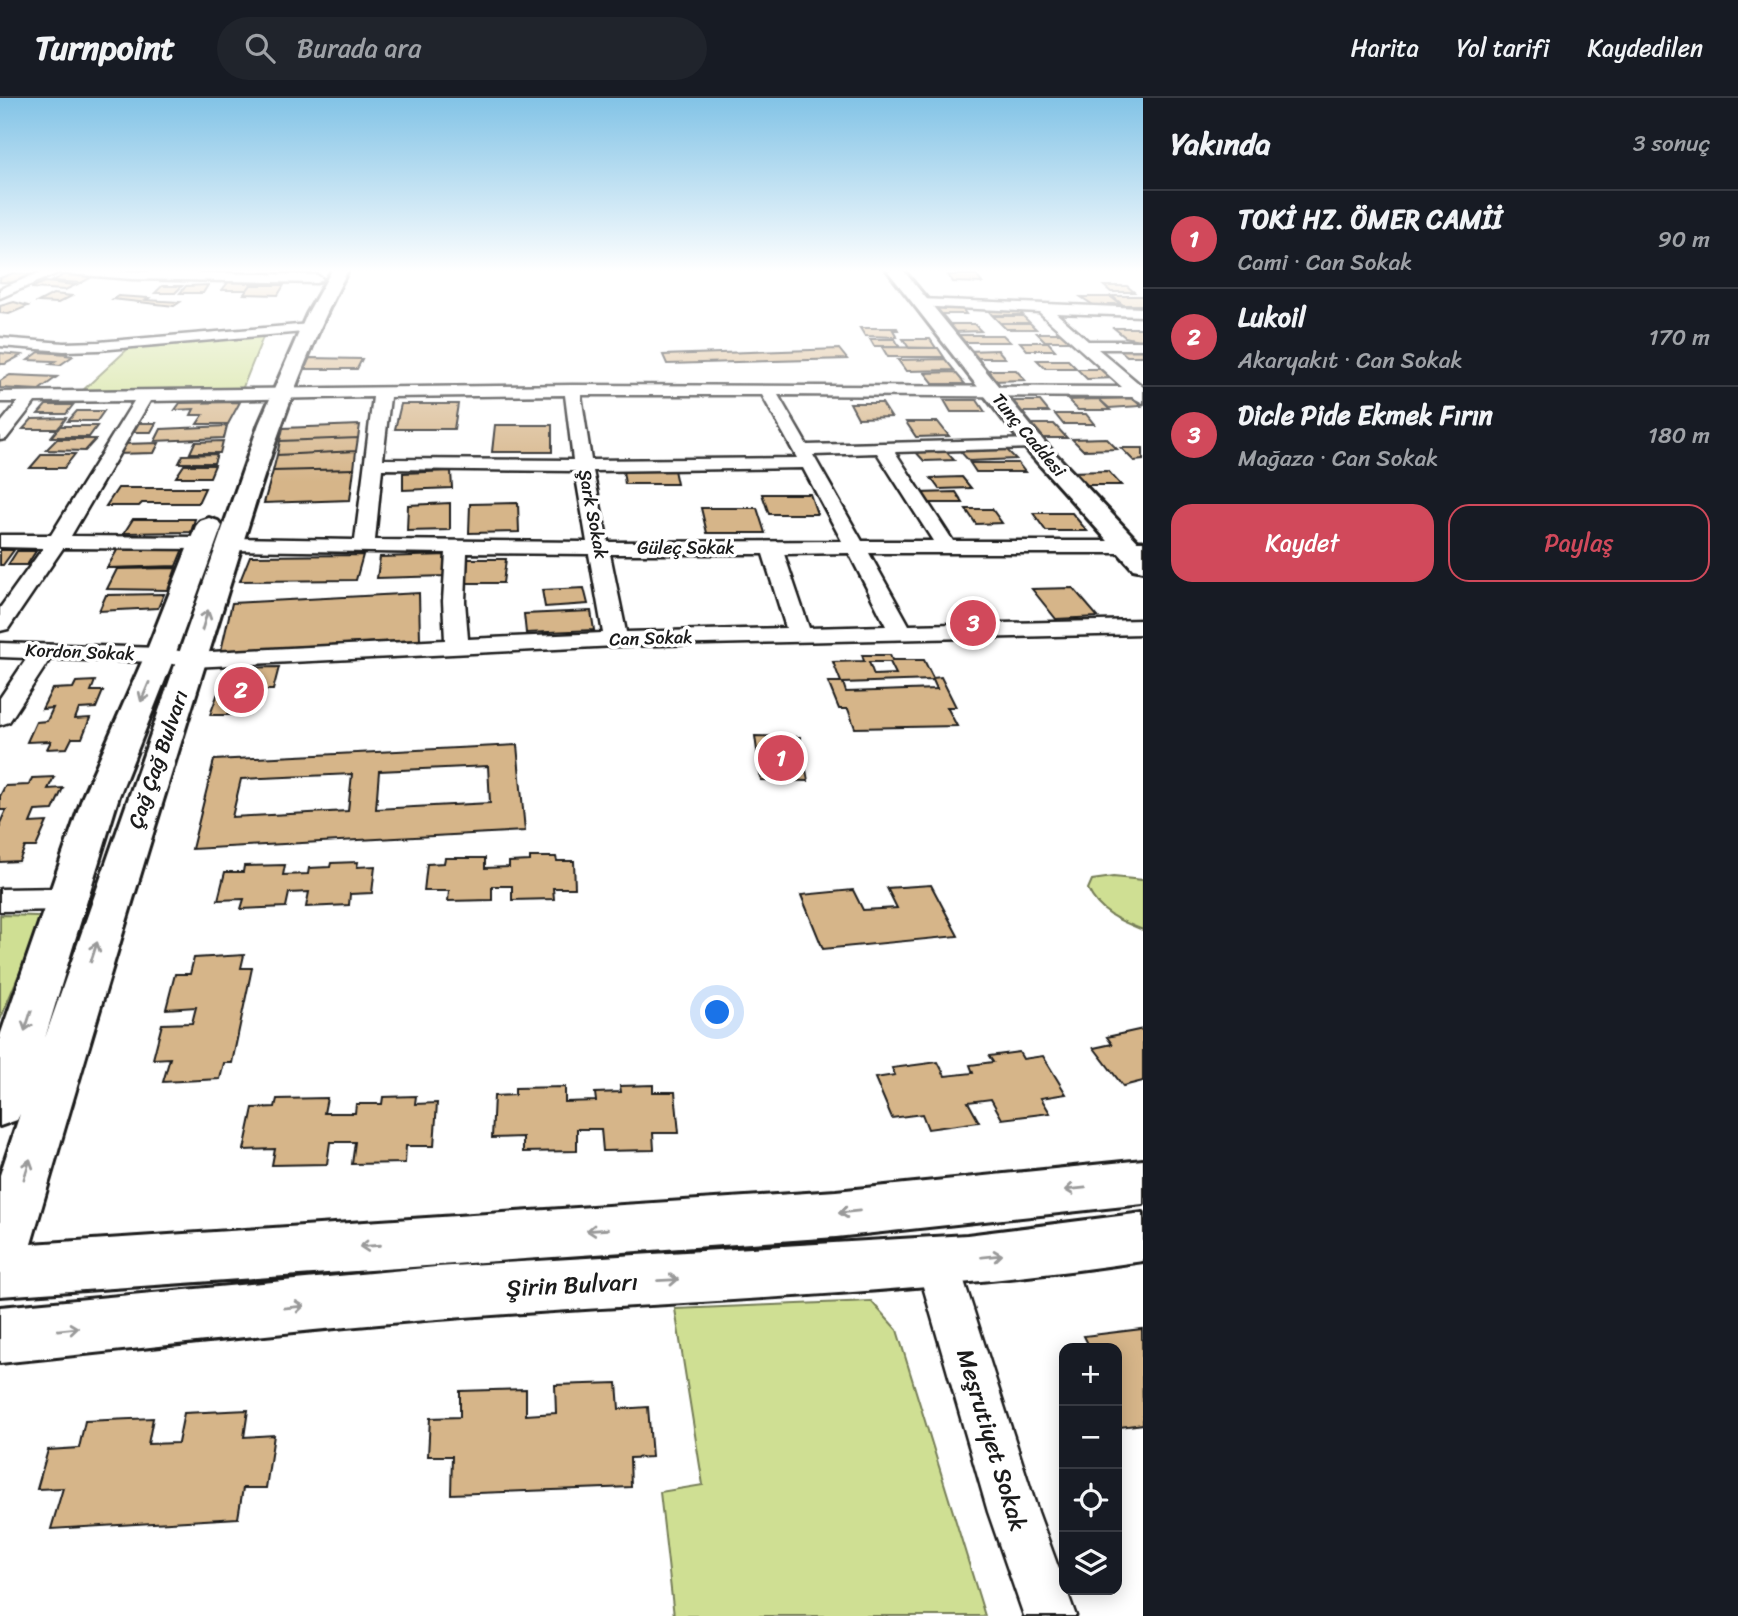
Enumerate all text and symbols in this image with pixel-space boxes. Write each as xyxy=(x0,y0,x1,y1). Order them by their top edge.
search box xyxy=(217,17,707,80)
text: Turnpoint xyxy=(35,19,175,77)
text: Burada ara xyxy=(297,25,421,71)
text: Harita xyxy=(1351,27,1419,69)
text: Yol tarifi xyxy=(1457,27,1550,69)
text: Kaydedilen xyxy=(1588,27,1703,69)
icon: search xyxy=(241,29,279,67)
text: Yakında xyxy=(1171,117,1271,171)
text: 3 sonuç xyxy=(1633,123,1710,164)
text: TOKİ HZ. ÖMER CAMİİ xyxy=(1238,196,1502,242)
text: 1 xyxy=(1189,219,1199,260)
text: 90 m xyxy=(1658,219,1710,260)
text: Cami · Can Sokak xyxy=(1238,242,1412,283)
text: Lukoil xyxy=(1238,294,1306,340)
text: 2 xyxy=(1187,317,1201,358)
text: 170 m xyxy=(1649,317,1710,358)
text: Akaryakıt · Can Sokak xyxy=(1238,340,1463,381)
street label: Tunç Caddesi xyxy=(984,385,1075,485)
text: Dicle Pide Ekmek Fırın xyxy=(1238,392,1493,438)
text: 3 xyxy=(1188,415,1200,456)
text: 180 m xyxy=(1648,415,1710,456)
text: Mağaza · Can Sokak xyxy=(1238,438,1438,479)
street label: Şark Sokak xyxy=(569,466,617,562)
button: Kaydet xyxy=(1171,504,1434,582)
button: Paylaş xyxy=(1448,504,1710,582)
street label: Güleç Sokak xyxy=(637,532,735,564)
pin: 3 xyxy=(950,597,996,649)
one-way arrow xyxy=(199,609,212,631)
street label: Can Sokak xyxy=(609,621,693,655)
street label: Kordon Sokak xyxy=(25,634,135,670)
pin: 2 xyxy=(218,664,264,716)
one-way arrow xyxy=(138,680,151,702)
street label: Çağ Çağ Bulvarı xyxy=(116,684,200,834)
pin: 1 xyxy=(758,732,804,784)
one-way arrow xyxy=(89,941,102,963)
your location xyxy=(700,995,734,1029)
one-way arrow xyxy=(20,1010,33,1032)
one-way arrow xyxy=(22,1159,35,1181)
one-way arrow xyxy=(1064,1183,1087,1196)
one-way arrow xyxy=(838,1206,861,1219)
one-way arrow xyxy=(587,1224,609,1237)
one-way arrow xyxy=(360,1240,382,1253)
one-way arrow xyxy=(981,1250,1003,1263)
street label: Şirin Bulvarı xyxy=(505,1261,639,1309)
one-way arrow xyxy=(656,1273,679,1286)
one-way arrow xyxy=(283,1300,305,1313)
one-way arrow xyxy=(56,1322,79,1335)
map controls xyxy=(1059,1343,1122,1595)
button: + xyxy=(1059,1343,1122,1406)
street label: Meşrutiyet Sokak xyxy=(944,1344,1040,1536)
button: − xyxy=(1059,1406,1122,1469)
button: locate xyxy=(1059,1469,1122,1532)
button: layers xyxy=(1059,1532,1122,1595)

